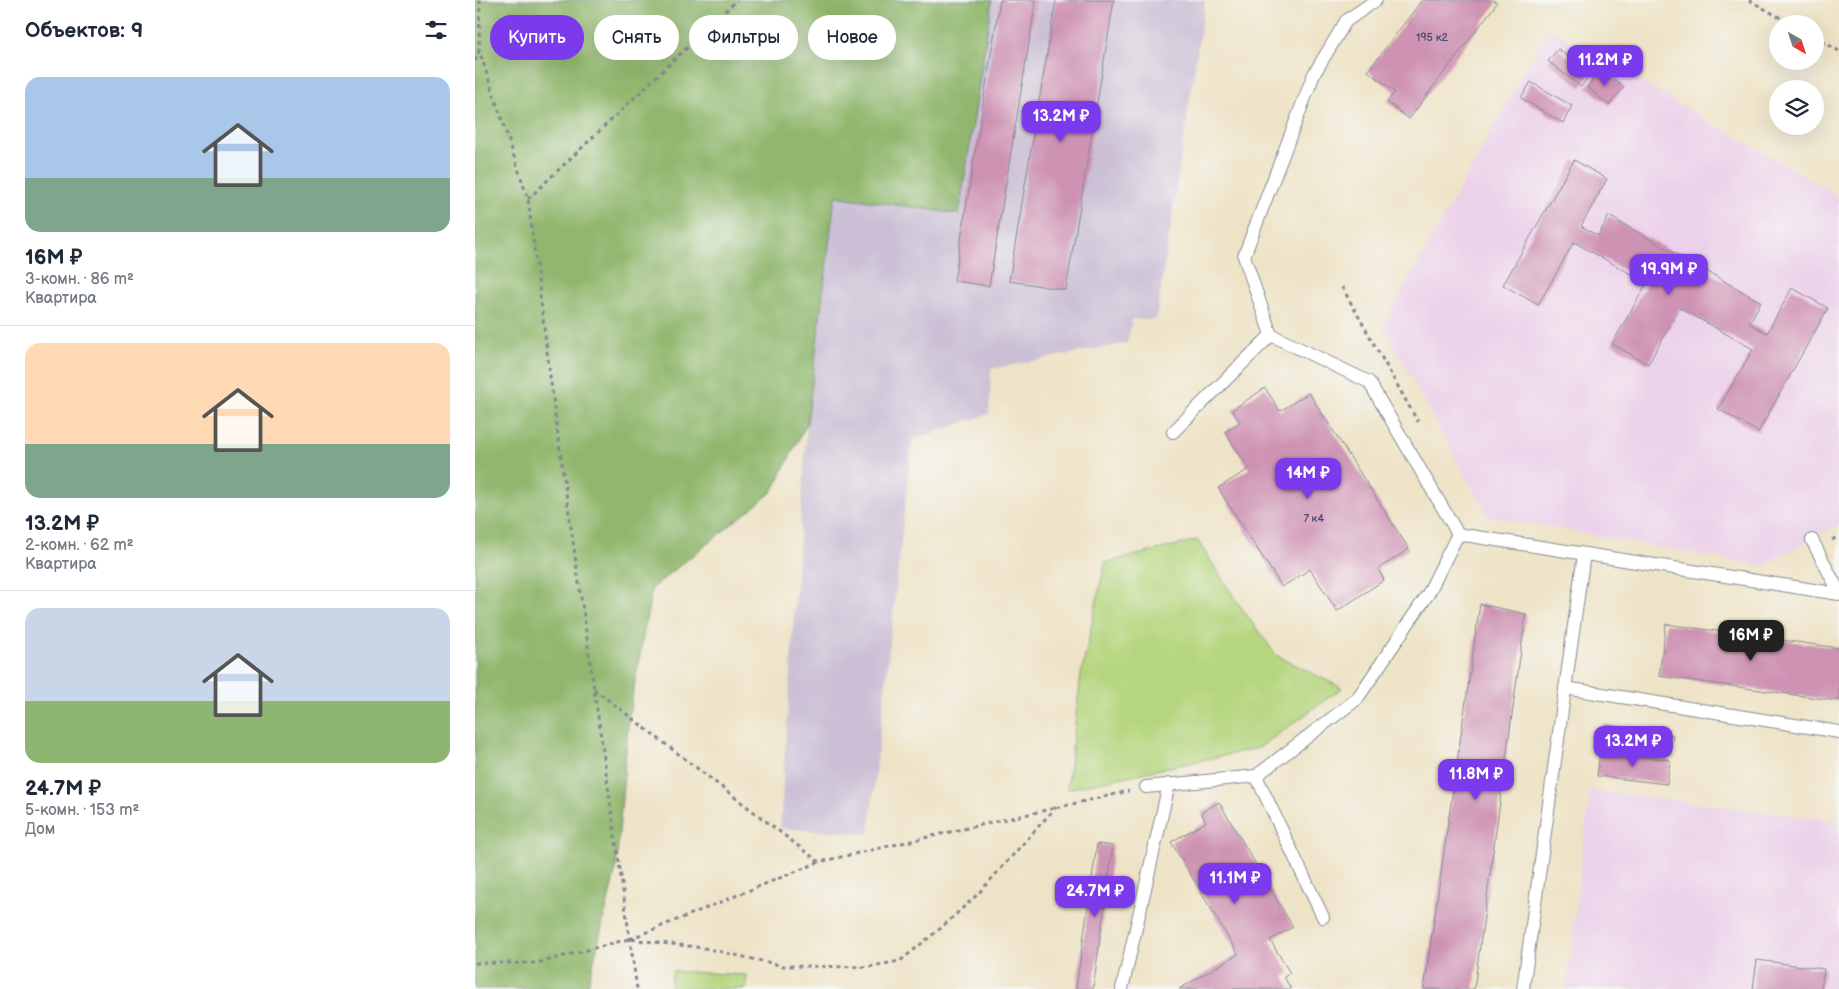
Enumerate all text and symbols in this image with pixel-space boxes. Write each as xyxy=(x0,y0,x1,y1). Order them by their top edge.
chip: Купить xyxy=(490,15,584,60)
chip: Снять xyxy=(594,15,679,60)
chip: Фильтры xyxy=(689,15,798,60)
chip: Новое xyxy=(808,15,896,60)
north arrow xyxy=(1769,15,1824,70)
map controls xyxy=(1769,15,1824,135)
icon: filters xyxy=(422,16,450,44)
text: Объектов: 9 xyxy=(25,18,143,43)
house number: 195 к2 xyxy=(1416,31,1449,44)
pin: 11.2M ₽ xyxy=(1559,44,1651,87)
text: 11.2M ₽ xyxy=(1578,51,1632,70)
button: layers xyxy=(1769,80,1824,135)
pin: 13.2M ₽ xyxy=(1015,100,1107,143)
text: 13.2M ₽ xyxy=(1033,107,1089,126)
icon: home xyxy=(193,110,283,200)
text: 16M ₽ xyxy=(25,245,83,270)
pin: 19.9M ₽ xyxy=(1623,254,1715,296)
text: 19.9M ₽ xyxy=(1641,260,1697,279)
text: 3-комн. · 86 m² xyxy=(25,270,134,289)
text: Квартира xyxy=(25,289,97,308)
icon: home xyxy=(193,375,283,465)
pin: 14M ₽ xyxy=(1273,458,1343,500)
text: 14M ₽ xyxy=(1286,464,1330,483)
text: 13.2M ₽ xyxy=(25,511,99,536)
house number: 7 к4 xyxy=(1304,512,1324,525)
text: 2-комн. · 62 m² xyxy=(25,536,134,555)
text: Квартира xyxy=(25,555,97,574)
pin: 16M ₽ xyxy=(1716,620,1786,662)
text: 16M ₽ xyxy=(1729,626,1773,645)
icon: home xyxy=(193,640,283,730)
pin: 13.2M ₽ xyxy=(1587,726,1679,768)
text: 13.2M ₽ xyxy=(1605,732,1661,751)
pin: 11.8M ₽ xyxy=(1430,758,1522,801)
text: 11.8M ₽ xyxy=(1449,765,1503,784)
text: 24.7M ₽ xyxy=(25,776,101,801)
text: 5-комн. · 153 m² xyxy=(25,801,139,820)
text: Дом xyxy=(25,820,55,839)
pin: 11.1M ₽ xyxy=(1189,862,1281,905)
text: 11.1M ₽ xyxy=(1209,869,1261,888)
pin: 24.7M ₽ xyxy=(1049,876,1141,918)
text: 24.7M ₽ xyxy=(1066,882,1124,901)

